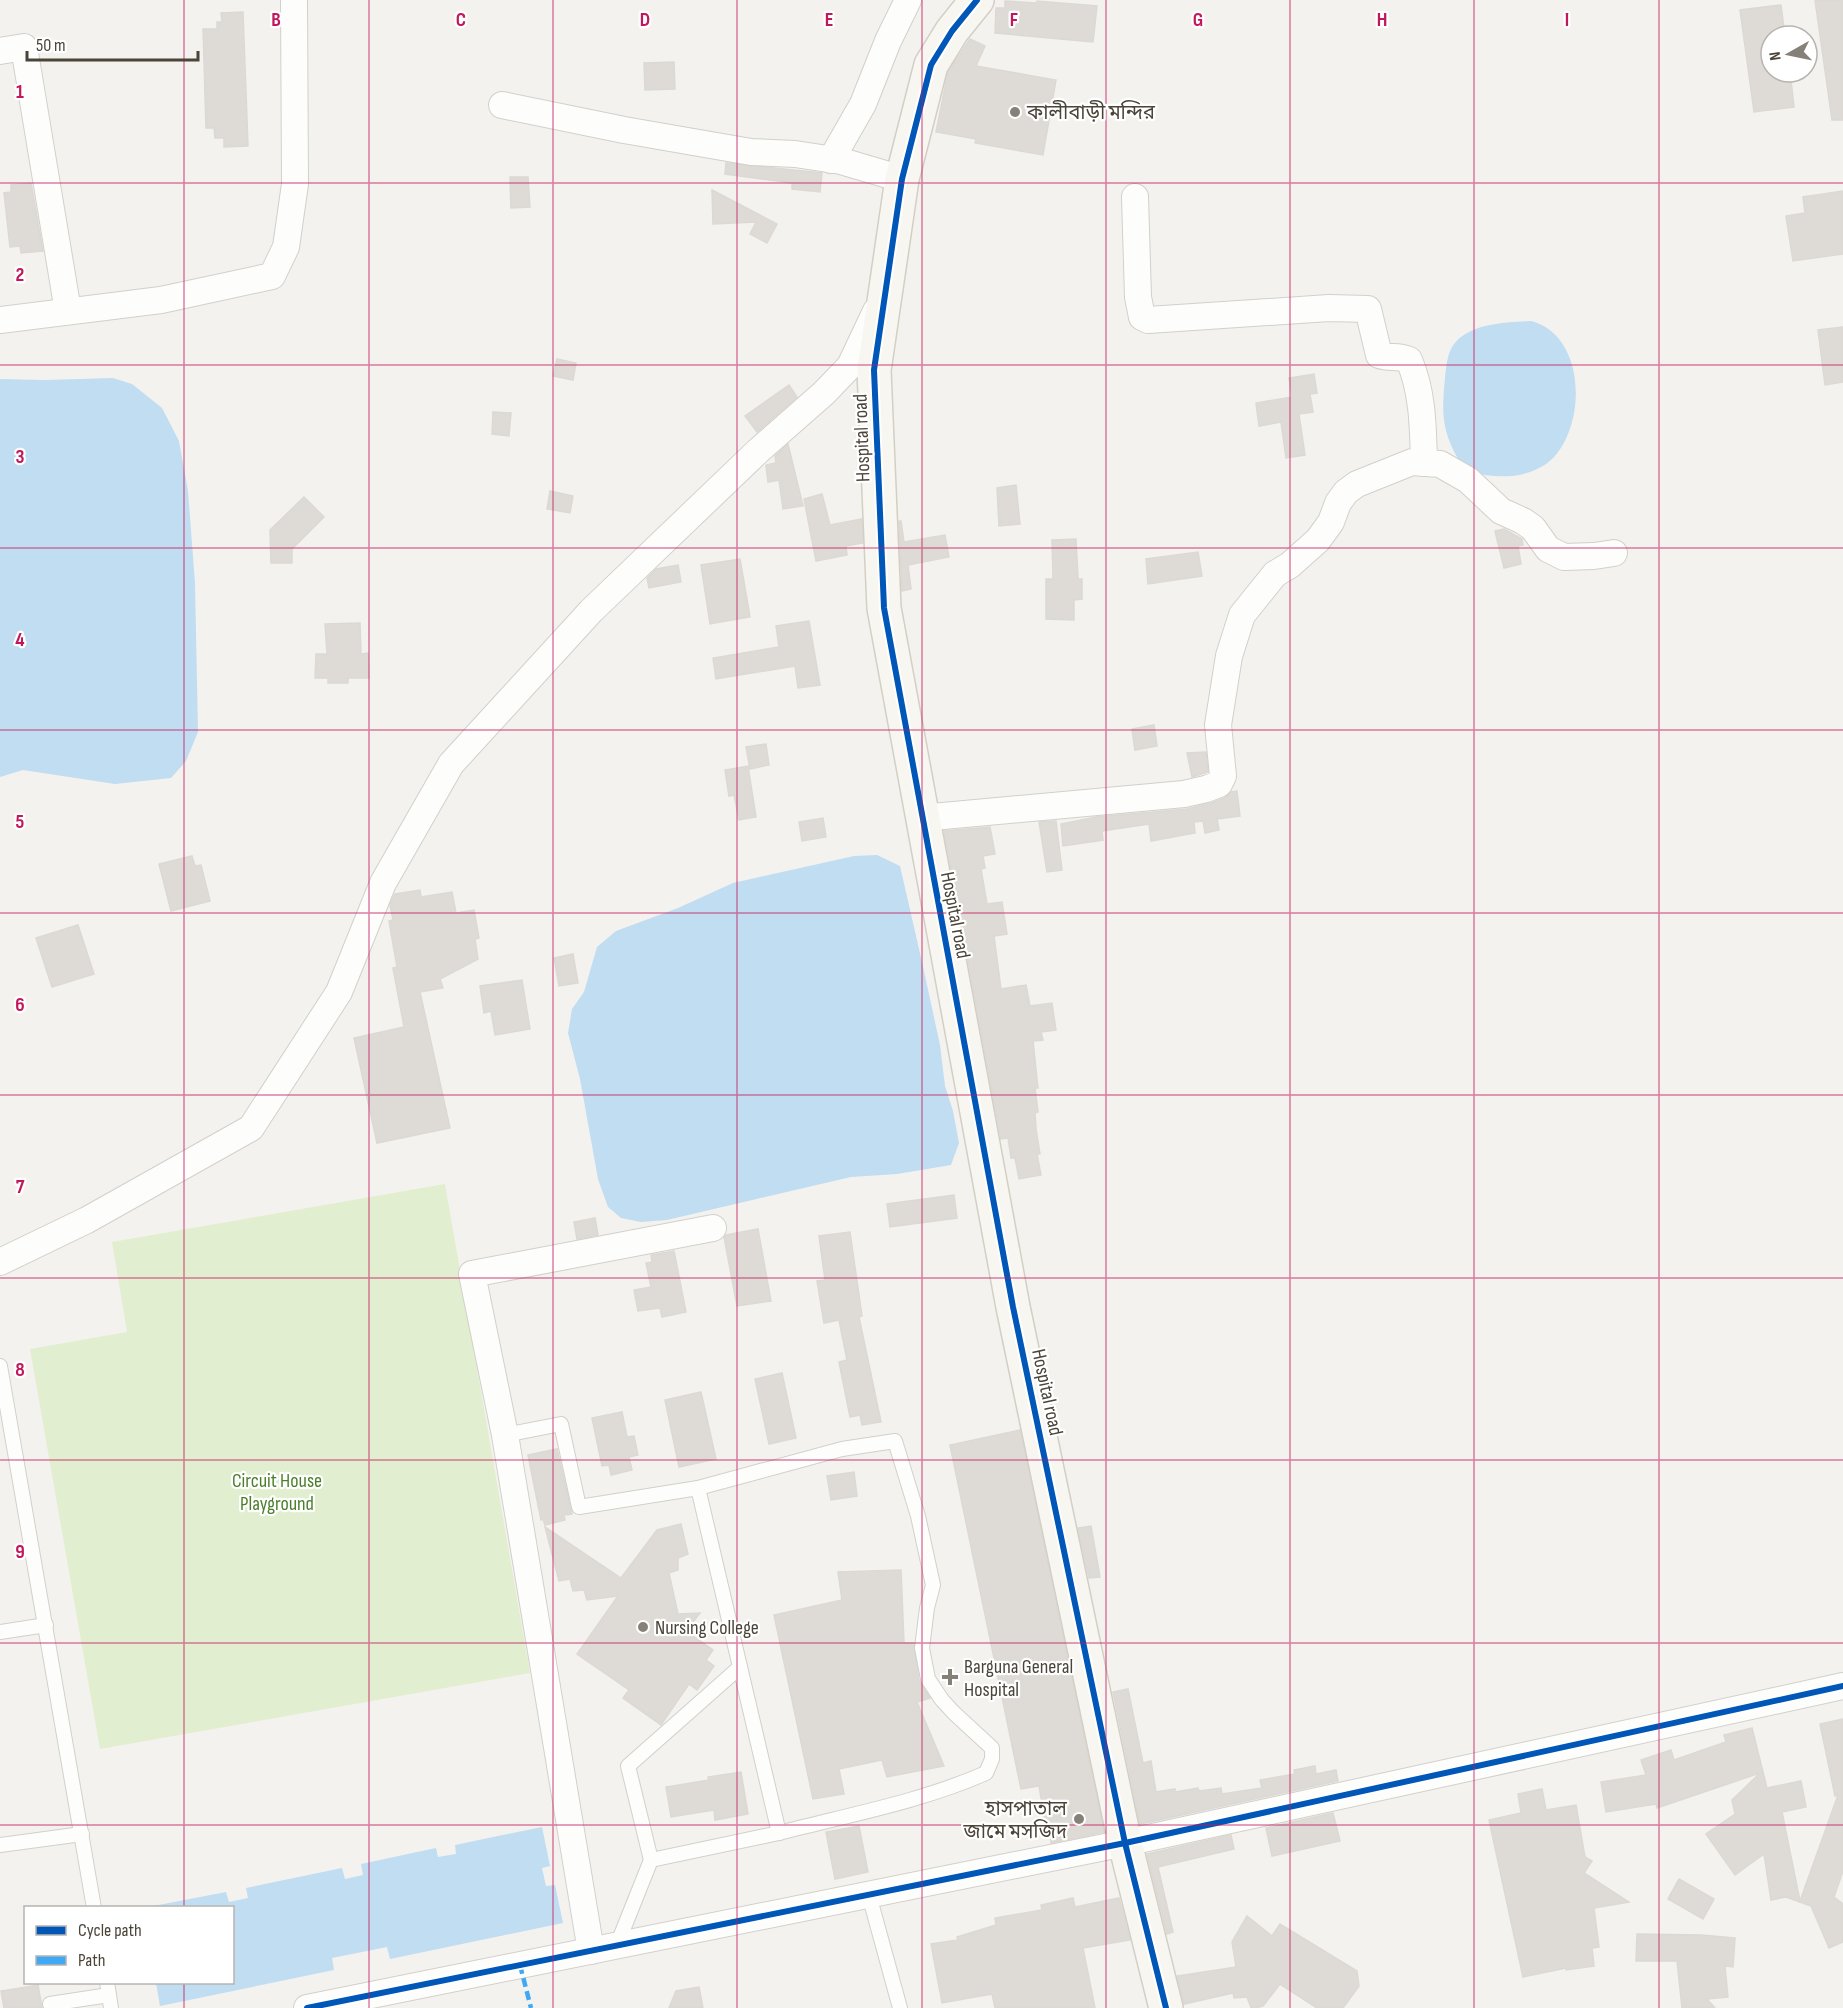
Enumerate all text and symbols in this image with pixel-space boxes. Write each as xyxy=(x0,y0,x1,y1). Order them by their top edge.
text: B xyxy=(271,8,281,32)
text: C xyxy=(456,8,466,32)
text: D xyxy=(640,8,650,32)
text: E xyxy=(825,8,833,32)
text: F xyxy=(1010,8,1018,32)
text: G xyxy=(1193,8,1203,32)
text: H xyxy=(1377,8,1387,32)
text: I xyxy=(1565,8,1569,32)
scale bar xyxy=(27,24,198,62)
north arrow xyxy=(1759,24,1819,84)
text: 50 m xyxy=(36,35,66,56)
text: N xyxy=(1766,50,1786,62)
text: 1 xyxy=(16,80,24,104)
place label: কালীবাড়ী মন্দির xyxy=(1026,100,1156,125)
marker: কালীবাড়ী মন্দির xyxy=(1008,105,1022,119)
text: 2 xyxy=(16,263,24,287)
street label: Hospital road xyxy=(848,394,876,482)
text: 3 xyxy=(16,445,25,469)
text: 4 xyxy=(15,628,25,652)
text: 5 xyxy=(16,810,25,834)
street label: Hospital road xyxy=(935,870,975,961)
text: 6 xyxy=(15,993,25,1017)
text: 7 xyxy=(16,1175,25,1199)
street label: Hospital road xyxy=(1026,1347,1068,1438)
text: 8 xyxy=(15,1358,25,1382)
park label: Circuit House Playground xyxy=(232,1469,322,1516)
text: 9 xyxy=(15,1540,25,1564)
place label: Nursing College xyxy=(655,1616,759,1640)
marker: Nursing College xyxy=(636,1620,650,1634)
place label: Barguna General Hospital xyxy=(964,1655,1073,1702)
marker: Barguna General Hospital xyxy=(941,1668,959,1686)
place label: হাসপাতাল জামে মসজিদ xyxy=(962,1797,1068,1844)
marker: হাসপাতাল জামে মসজিদ xyxy=(1072,1812,1086,1826)
legend xyxy=(24,1906,234,1984)
text: Cycle path xyxy=(78,1920,142,1941)
text: Path xyxy=(78,1950,106,1971)

